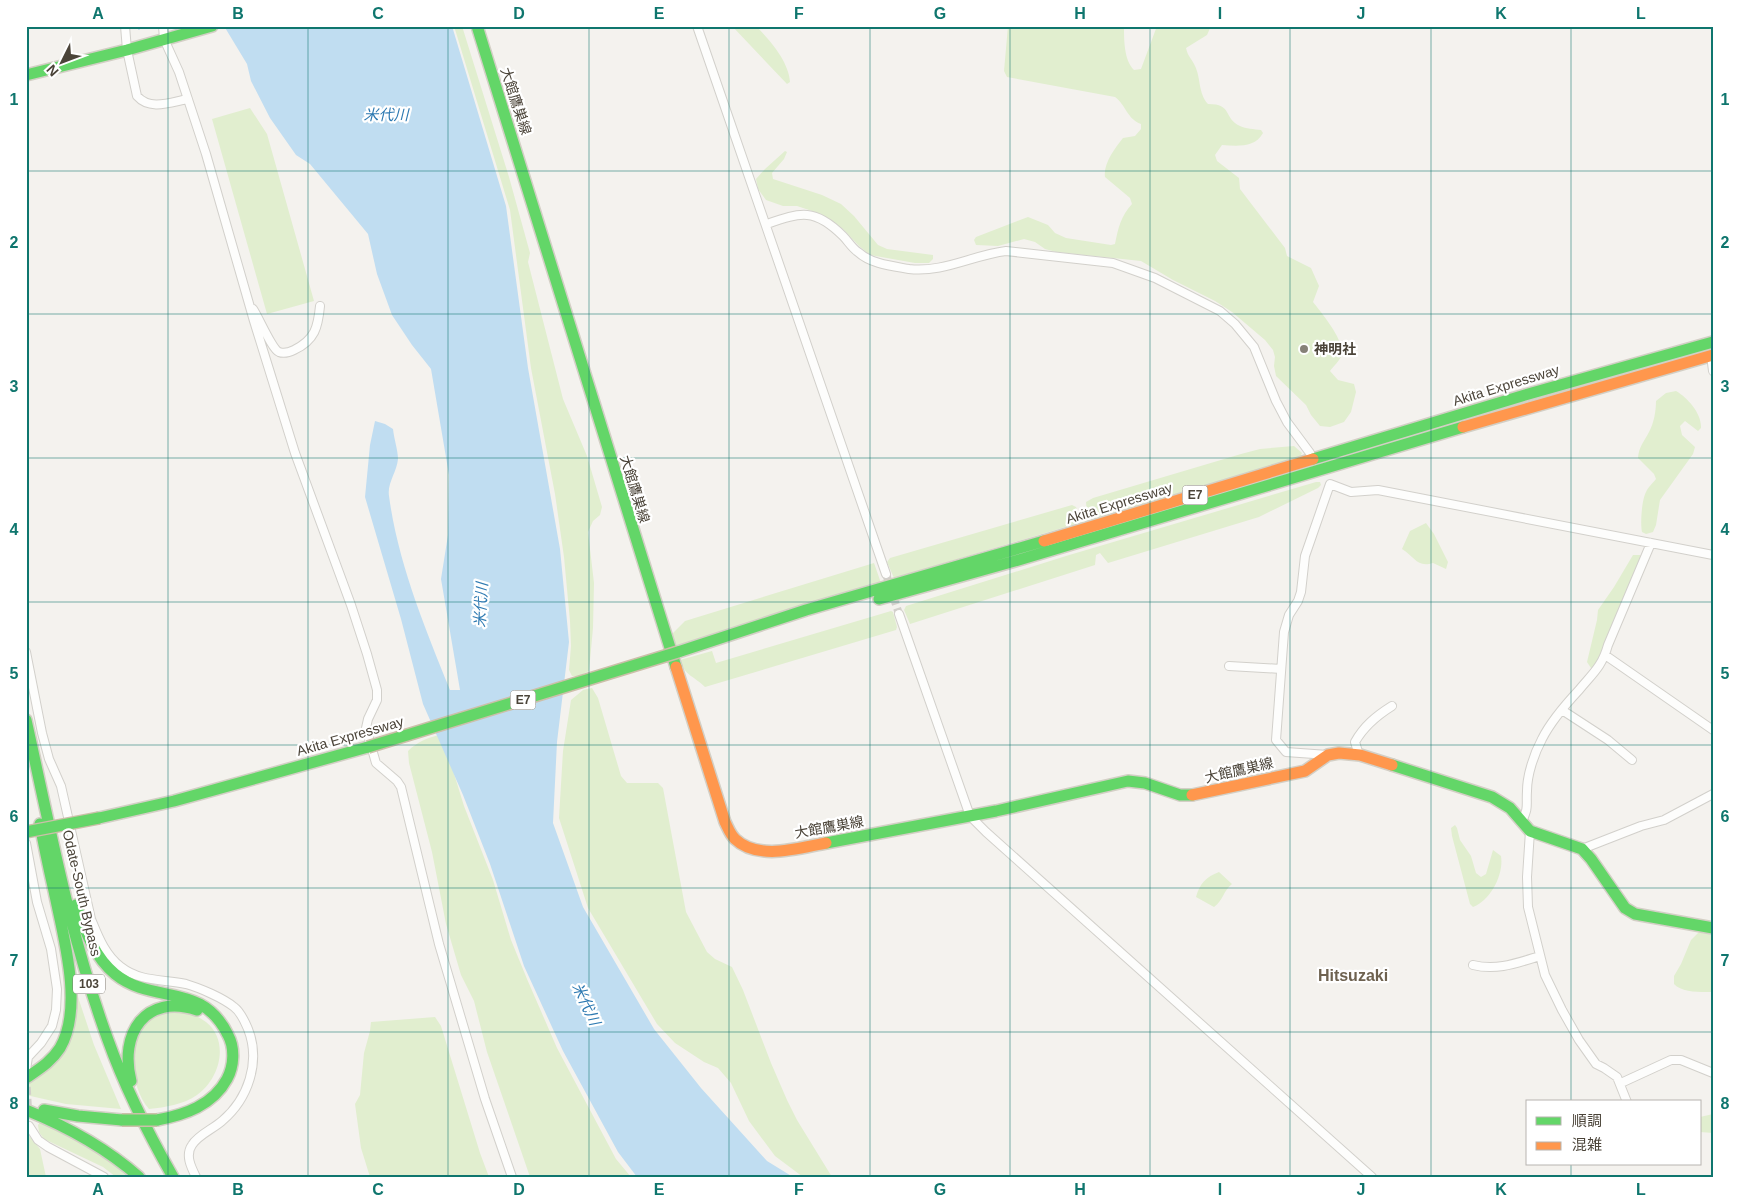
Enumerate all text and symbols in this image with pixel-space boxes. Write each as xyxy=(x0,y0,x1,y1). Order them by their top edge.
text: A xyxy=(92,5,104,22)
text: B xyxy=(232,5,244,22)
text: C xyxy=(372,5,384,22)
text: D xyxy=(513,5,525,22)
text: E xyxy=(654,5,665,22)
text: F xyxy=(794,5,804,22)
text: G xyxy=(934,5,946,22)
text: H xyxy=(1074,5,1086,22)
text: I xyxy=(1218,5,1222,22)
text: J xyxy=(1357,5,1365,22)
text: K xyxy=(1495,5,1507,22)
text: L xyxy=(1636,5,1646,22)
north arrow xyxy=(38,38,88,88)
text: N xyxy=(43,62,62,80)
street label: 大館鷹巣線 xyxy=(498,65,534,137)
text: 1 xyxy=(10,91,19,108)
text: 1 xyxy=(1721,91,1730,108)
water label: 米代川 xyxy=(363,106,410,123)
text: 2 xyxy=(10,234,19,251)
text: 2 xyxy=(1721,234,1730,251)
place label: 神明社 xyxy=(1314,341,1356,357)
marker: 神明社 xyxy=(1298,343,1310,355)
street label: Akita Expressway xyxy=(1451,361,1561,409)
text: 3 xyxy=(10,378,19,395)
text: 3 xyxy=(1721,378,1730,395)
street label: 大館鷹巣線 xyxy=(617,453,653,525)
street label: Akita Expressway xyxy=(1064,479,1174,527)
road number: E7 xyxy=(1182,486,1208,504)
text: 4 xyxy=(10,521,19,538)
text: 4 xyxy=(1721,521,1730,538)
water label: 米代川 xyxy=(471,580,490,628)
text: 5 xyxy=(10,665,19,682)
text: 5 xyxy=(1721,665,1730,682)
road number: E7 xyxy=(510,690,536,710)
street label: Akita Expressway xyxy=(295,713,405,759)
street label: 大館鷹巣線 xyxy=(1203,754,1275,786)
text: 6 xyxy=(10,808,19,825)
text: 6 xyxy=(1721,808,1730,825)
street label: 大館鷹巣線 xyxy=(793,813,865,841)
street label: Odate-South Bypass xyxy=(60,828,104,958)
text: 7 xyxy=(10,952,19,969)
text: 7 xyxy=(1721,952,1730,969)
district label: Hitsuzaki xyxy=(1318,967,1388,984)
road number: 103 xyxy=(73,974,105,994)
water label: 米代川 xyxy=(569,980,605,1030)
text: 8 xyxy=(10,1095,19,1112)
text: 8 xyxy=(1721,1095,1730,1112)
legend xyxy=(1526,1100,1702,1166)
text: 順調 xyxy=(1572,1112,1602,1129)
text: 混雑 xyxy=(1572,1136,1602,1153)
text: A xyxy=(92,1181,104,1198)
text: B xyxy=(232,1181,244,1198)
text: C xyxy=(372,1181,384,1198)
text: D xyxy=(513,1181,525,1198)
text: E xyxy=(654,1181,665,1198)
text: F xyxy=(794,1181,804,1198)
text: G xyxy=(934,1181,946,1198)
text: H xyxy=(1074,1181,1086,1198)
text: I xyxy=(1218,1181,1222,1198)
text: J xyxy=(1357,1181,1365,1198)
text: K xyxy=(1495,1181,1507,1198)
text: L xyxy=(1636,1181,1646,1198)

